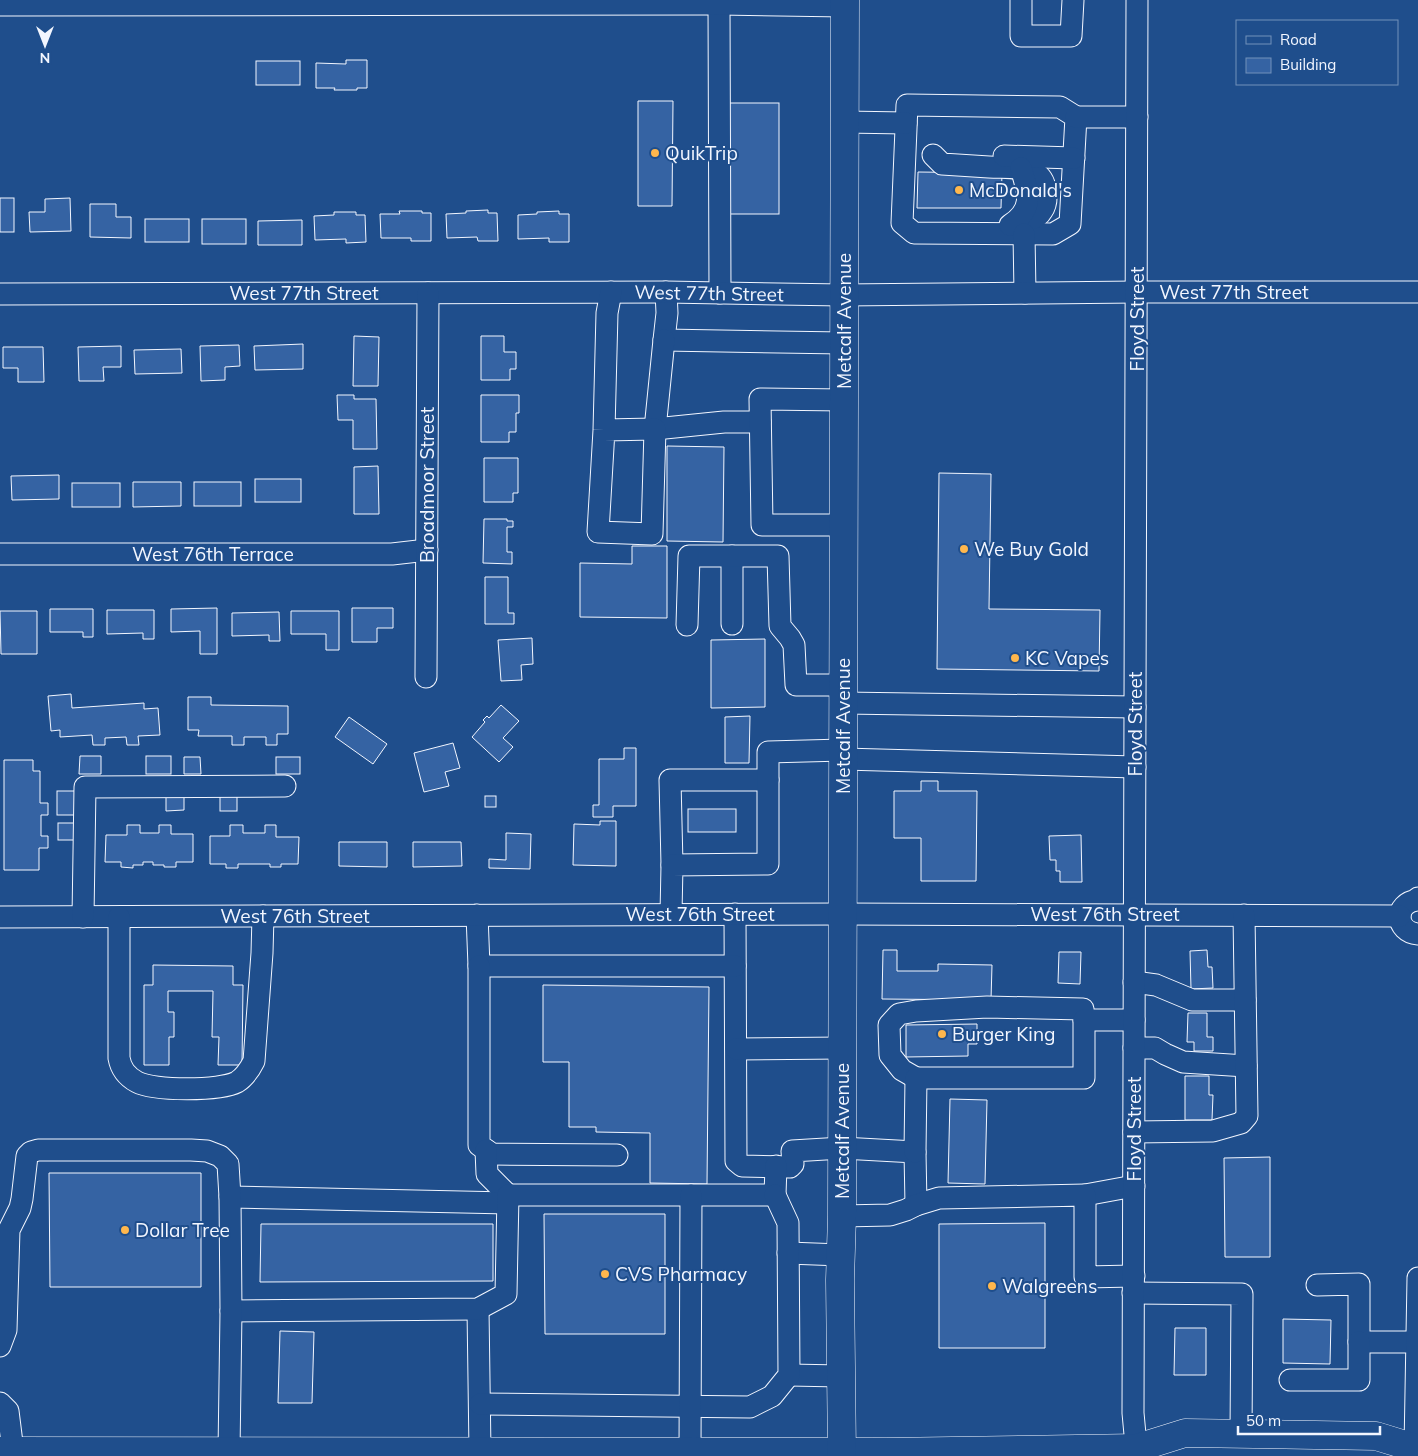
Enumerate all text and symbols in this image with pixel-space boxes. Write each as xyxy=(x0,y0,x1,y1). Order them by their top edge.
north arrow xyxy=(20,20,70,70)
legend xyxy=(1236,20,1398,85)
text: Road xyxy=(1280,30,1317,49)
text: N xyxy=(40,49,50,67)
text: Building xyxy=(1280,55,1336,74)
place label: QuikTrip xyxy=(665,141,738,165)
marker: QuikTrip xyxy=(649,147,661,159)
place label: McDonald's xyxy=(969,178,1072,202)
marker: McDonald's xyxy=(953,184,965,196)
street label: Metcalf Avenue xyxy=(832,253,856,389)
street label: Floyd Street xyxy=(1125,266,1149,371)
street label: West 77th Street xyxy=(634,280,784,306)
street label: West 77th Street xyxy=(1159,280,1309,304)
street label: West 77th Street xyxy=(229,281,379,305)
street label: Broadmoor Street xyxy=(415,407,439,563)
place label: We Buy Gold xyxy=(974,537,1089,561)
street label: West 76th Terrace xyxy=(132,542,294,566)
marker: We Buy Gold xyxy=(958,543,970,555)
place label: KC Vapes xyxy=(1025,646,1109,670)
marker: KC Vapes xyxy=(1009,652,1021,664)
street label: Metcalf Avenue xyxy=(831,658,855,794)
street label: Floyd Street xyxy=(1123,671,1147,776)
street label: West 76th Street xyxy=(625,902,775,926)
street label: West 76th Street xyxy=(1030,902,1180,926)
street label: West 76th Street xyxy=(220,904,370,928)
place label: Burger King xyxy=(952,1022,1055,1046)
marker: Burger King xyxy=(936,1028,948,1040)
street label: Metcalf Avenue xyxy=(830,1063,854,1199)
street label: Floyd Street xyxy=(1122,1076,1146,1181)
place label: Dollar Tree xyxy=(135,1218,230,1242)
marker: Dollar Tree xyxy=(119,1224,131,1236)
place label: CVS Pharmacy xyxy=(615,1262,747,1286)
marker: CVS Pharmacy xyxy=(599,1268,611,1280)
place label: Walgreens xyxy=(1002,1274,1097,1298)
marker: Walgreens xyxy=(986,1280,998,1292)
scale bar xyxy=(1238,1404,1380,1436)
text: 50 m xyxy=(1246,1411,1281,1430)

